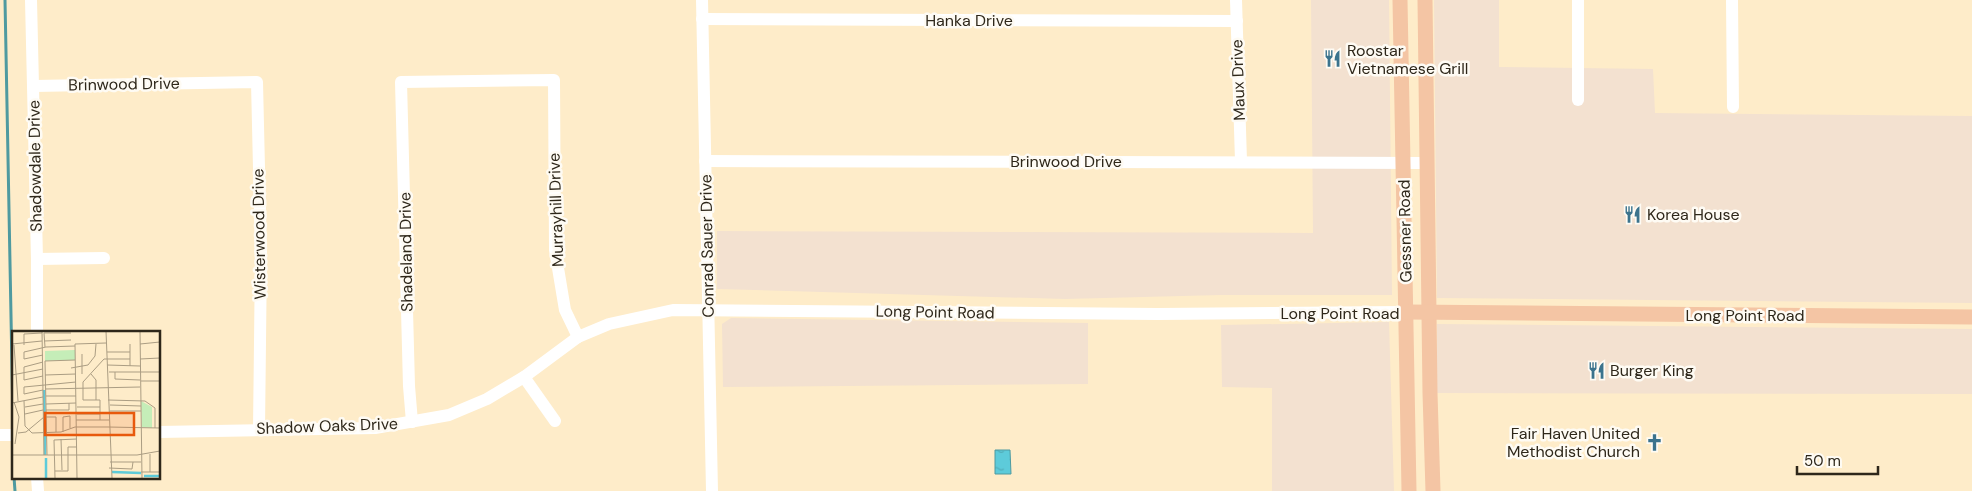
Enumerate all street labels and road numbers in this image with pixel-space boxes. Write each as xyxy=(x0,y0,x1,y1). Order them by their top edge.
street label: Hanka Drive xyxy=(925,10,1013,31)
street label: Maux Drive xyxy=(1226,39,1250,121)
street label: Brinwood Drive xyxy=(68,73,180,95)
street label: Shadowdale Drive xyxy=(23,100,47,232)
street label: Brinwood Drive xyxy=(1010,151,1122,172)
street label: Murrayhill Drive xyxy=(544,153,568,267)
street label: Wisterwood Drive xyxy=(247,168,271,300)
street label: Conrad Sauer Drive xyxy=(695,174,719,318)
street label: Gessner Road xyxy=(1394,179,1416,283)
street label: Shadeland Drive xyxy=(394,192,418,312)
street label: Long Point Road xyxy=(875,300,995,324)
street label: Long Point Road xyxy=(1280,303,1400,324)
street label: Long Point Road xyxy=(1685,305,1805,326)
street label: Shadow Oaks Drive xyxy=(256,413,398,439)

